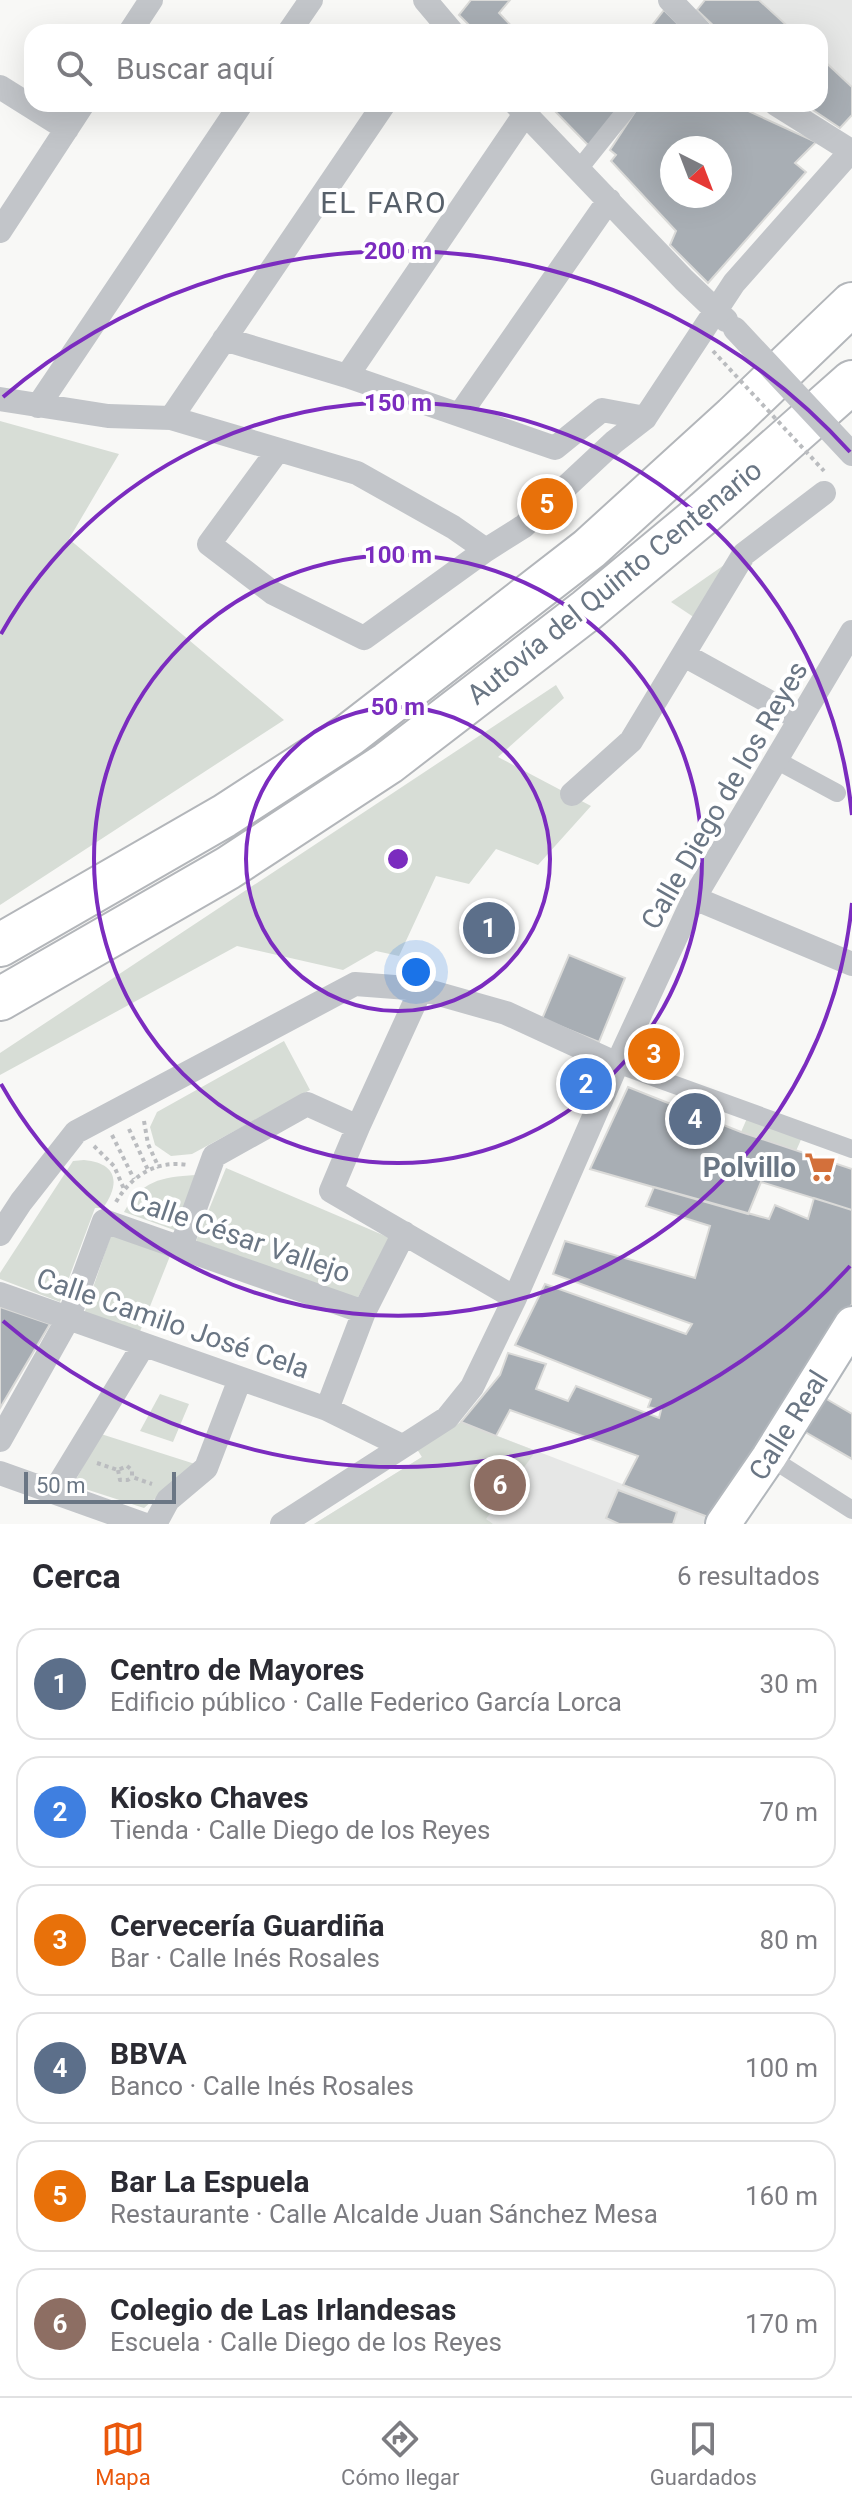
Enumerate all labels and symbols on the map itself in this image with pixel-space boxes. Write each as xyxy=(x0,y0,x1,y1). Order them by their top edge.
north arrow xyxy=(660,136,732,208)
district label: EL FARO xyxy=(320,185,448,220)
text: 200 m xyxy=(364,237,432,265)
text: 150 m xyxy=(364,389,432,417)
street label: Autovía del Quinto Centenario xyxy=(460,453,768,711)
pin: 5 xyxy=(521,474,573,534)
text: 100 m xyxy=(364,541,432,569)
street label: Calle Diego de los Reyes xyxy=(634,656,815,935)
text: 50 m xyxy=(371,693,425,721)
centre of rings xyxy=(384,845,412,873)
pin: 1 xyxy=(463,898,515,958)
your location xyxy=(396,952,436,992)
pin: 3 xyxy=(628,1024,680,1084)
pin: 2 xyxy=(560,1054,612,1114)
pin: 4 xyxy=(669,1089,721,1149)
supermarket icon: Polvillo xyxy=(803,1150,837,1184)
place label: Polvillo xyxy=(703,1151,796,1184)
street label: Calle César Vallejo xyxy=(125,1183,355,1290)
street label: Calle Camilo José Cela xyxy=(32,1261,314,1386)
street label: Calle Real xyxy=(742,1364,835,1486)
pin: 6 xyxy=(474,1455,526,1515)
scale bar xyxy=(24,1468,176,1504)

